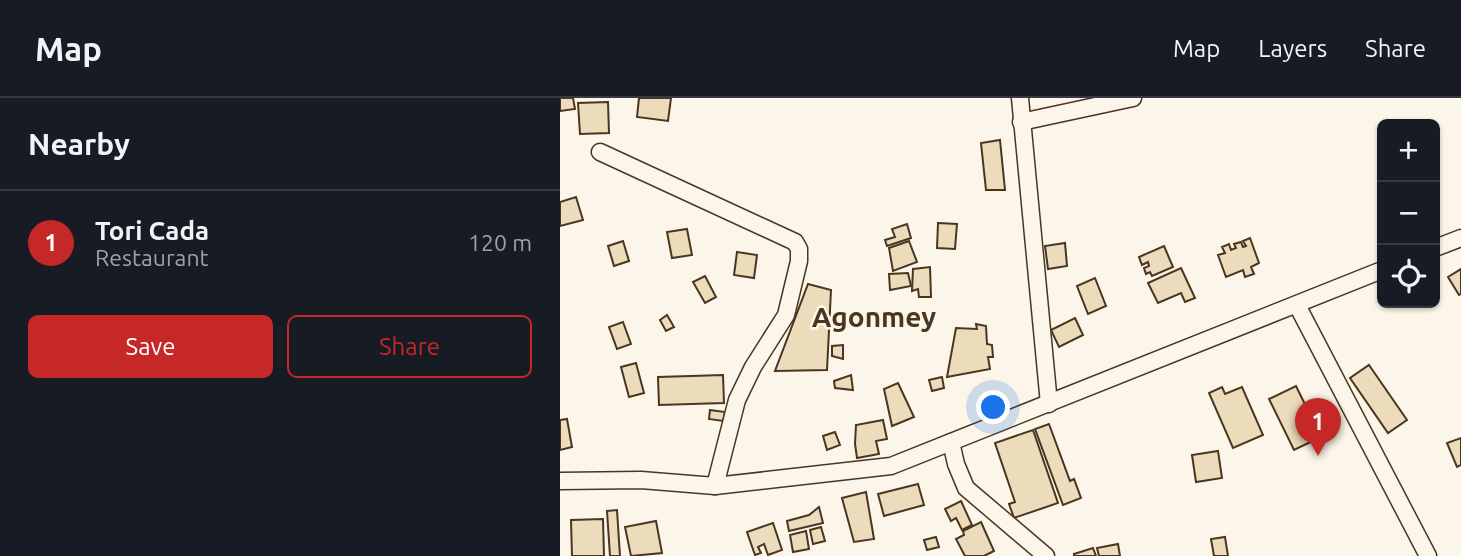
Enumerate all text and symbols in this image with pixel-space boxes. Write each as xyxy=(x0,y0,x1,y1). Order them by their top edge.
text: Map xyxy=(35,30,102,67)
text: Map xyxy=(1173,35,1220,62)
text: Layers xyxy=(1258,35,1327,62)
text: Share xyxy=(1365,35,1426,62)
map controls xyxy=(1377,119,1440,308)
button: + xyxy=(1377,119,1440,182)
text: Nearby xyxy=(28,127,130,161)
button: − xyxy=(1377,182,1440,245)
text: Tori Cada xyxy=(95,216,209,245)
text: 1 xyxy=(45,230,57,255)
text: 120 m xyxy=(468,230,532,255)
text: Restaurant xyxy=(95,245,209,270)
button: locate xyxy=(1377,245,1440,308)
district label: Agonmey xyxy=(812,301,936,332)
button: Save xyxy=(28,315,273,378)
button: Share xyxy=(287,315,532,378)
your location xyxy=(976,390,1010,424)
pin: 1 xyxy=(1295,398,1341,456)

